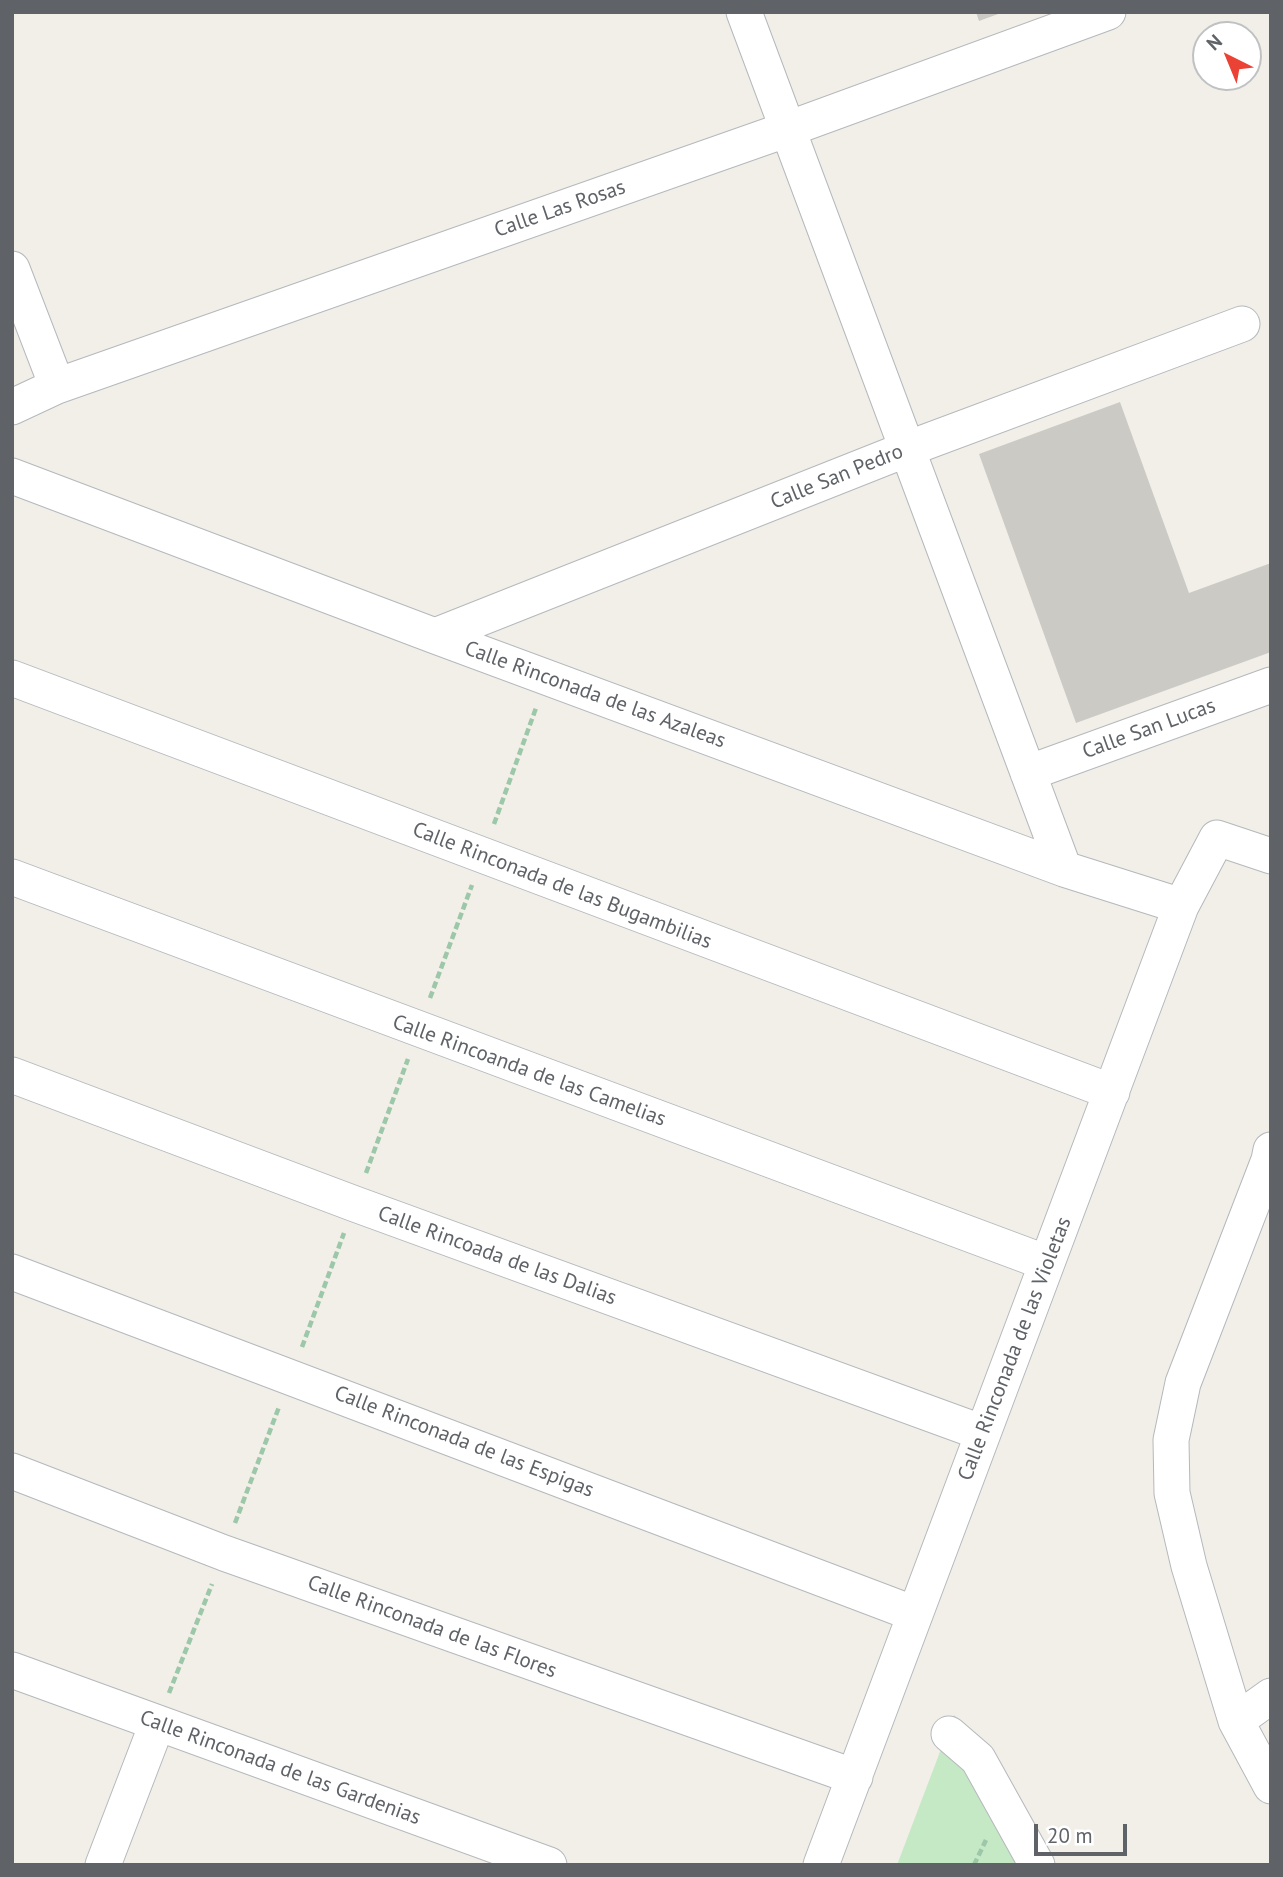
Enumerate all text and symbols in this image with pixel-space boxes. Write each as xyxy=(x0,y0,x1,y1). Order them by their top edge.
north arrow xyxy=(1192,21,1262,91)
text: N xyxy=(1201,29,1227,55)
street label: Calle Las Rosas xyxy=(491,175,629,243)
street label: Calle San Pedro xyxy=(767,439,907,515)
street label: Calle Rinconada de las Azaleas xyxy=(461,636,729,754)
street label: Calle San Lucas xyxy=(1079,693,1219,765)
street label: Calle Rinconada de las Bugambilias xyxy=(409,817,715,955)
street label: Calle Rincoanda de las Camelias xyxy=(389,1010,669,1132)
street label: Calle Rincoada de las Dalias xyxy=(374,1201,620,1311)
street label: Calle Rinconada de las Violetas xyxy=(953,1214,1077,1484)
street label: Calle Rinconada de las Espigas xyxy=(331,1381,597,1503)
street label: Calle Rinconada de las Flores xyxy=(304,1570,560,1684)
street label: Calle Rinconada de las Gardenias xyxy=(136,1705,424,1831)
scale bar xyxy=(1038,1811,1131,1855)
text: 20 m xyxy=(1047,1822,1093,1849)

